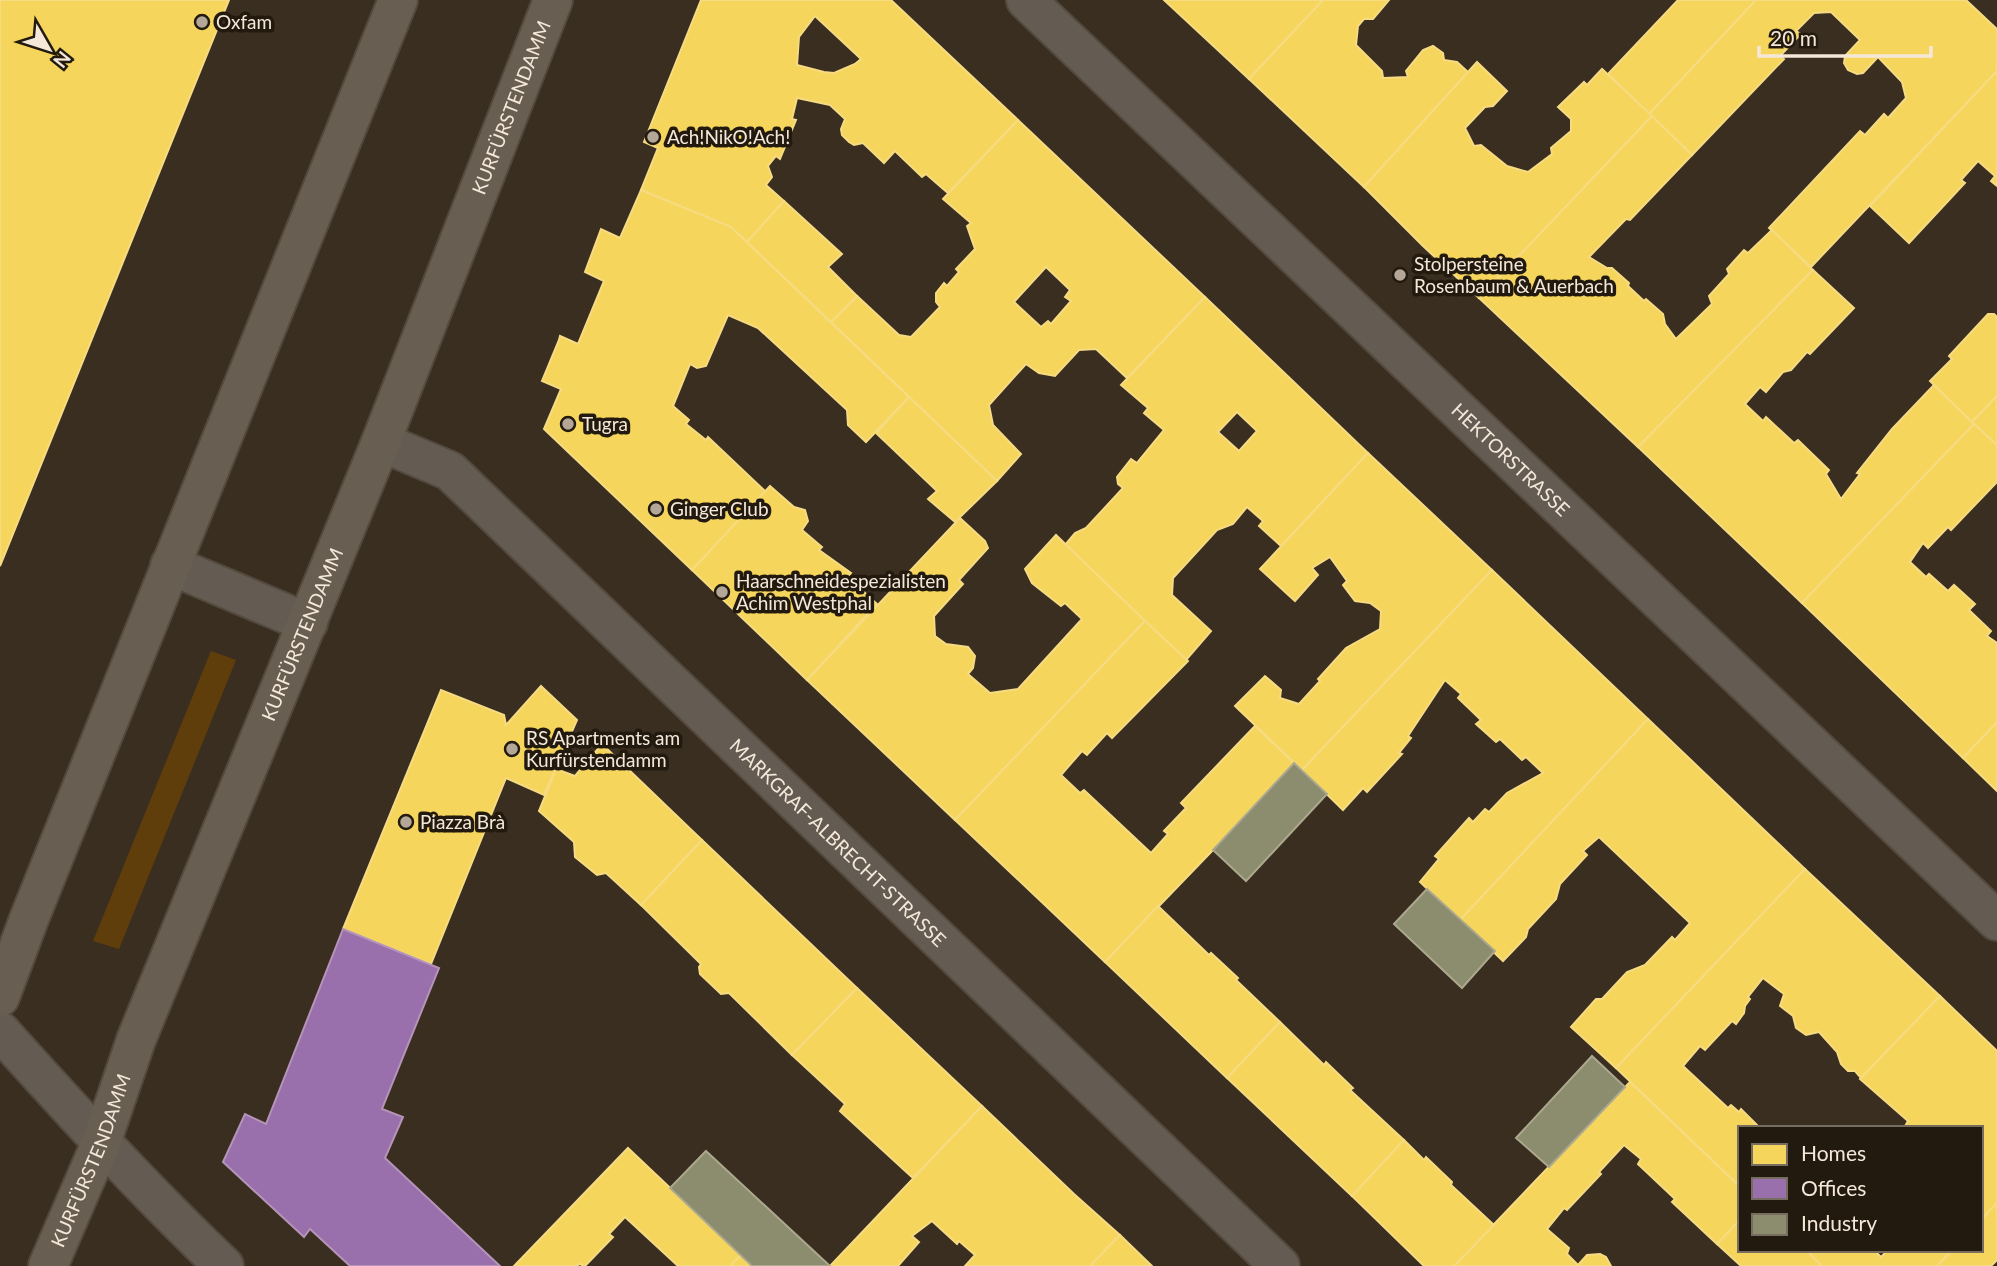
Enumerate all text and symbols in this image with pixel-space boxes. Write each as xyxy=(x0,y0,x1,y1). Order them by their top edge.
place label: Oxfam xyxy=(216,10,272,33)
north arrow xyxy=(14,14,84,84)
marker: Oxfam xyxy=(194,14,210,30)
scale bar xyxy=(1759,14,1930,58)
street label: KURFÜRSTENDAMM xyxy=(467,17,555,197)
text: 20 m xyxy=(1770,25,1817,50)
text: N xyxy=(49,47,76,73)
place label: Ach!NikO!Ach! xyxy=(667,125,790,148)
marker: Ach!NikO!Ach! xyxy=(645,129,661,145)
place label: Stolpersteine Rosenbaum & Auerbach xyxy=(1414,252,1614,297)
marker: Stolpersteine Rosenbaum & Auerbach xyxy=(1392,267,1408,283)
street label: HEKTORSTRASSE xyxy=(1447,398,1575,521)
place label: Tugra xyxy=(582,412,628,435)
marker: Tugra xyxy=(560,416,576,432)
place label: Ginger Club xyxy=(670,497,769,520)
marker: Ginger Club xyxy=(648,501,664,517)
street label: KURFÜRSTENDAMM xyxy=(256,545,347,724)
place label: Haarschneidespezialisten Achim Westphal xyxy=(736,569,946,614)
marker: Haarschneidespezialisten Achim Westphal xyxy=(714,584,730,600)
place label: RS Apartments am Kurfürstendamm xyxy=(526,726,680,771)
street label: MARKGRAF-ALBRECHT-STRASSE xyxy=(726,734,951,951)
marker: RS Apartments am Kurfürstendamm xyxy=(504,741,520,757)
place label: Piazza Brà xyxy=(420,810,505,833)
marker: Piazza Brà xyxy=(398,814,414,830)
street label: KURFÜRSTENDAMM xyxy=(46,1071,135,1250)
legend xyxy=(1738,1126,1983,1252)
text: Homes xyxy=(1801,1140,1866,1165)
text: Offices xyxy=(1801,1175,1866,1200)
text: Industry xyxy=(1801,1210,1877,1235)

